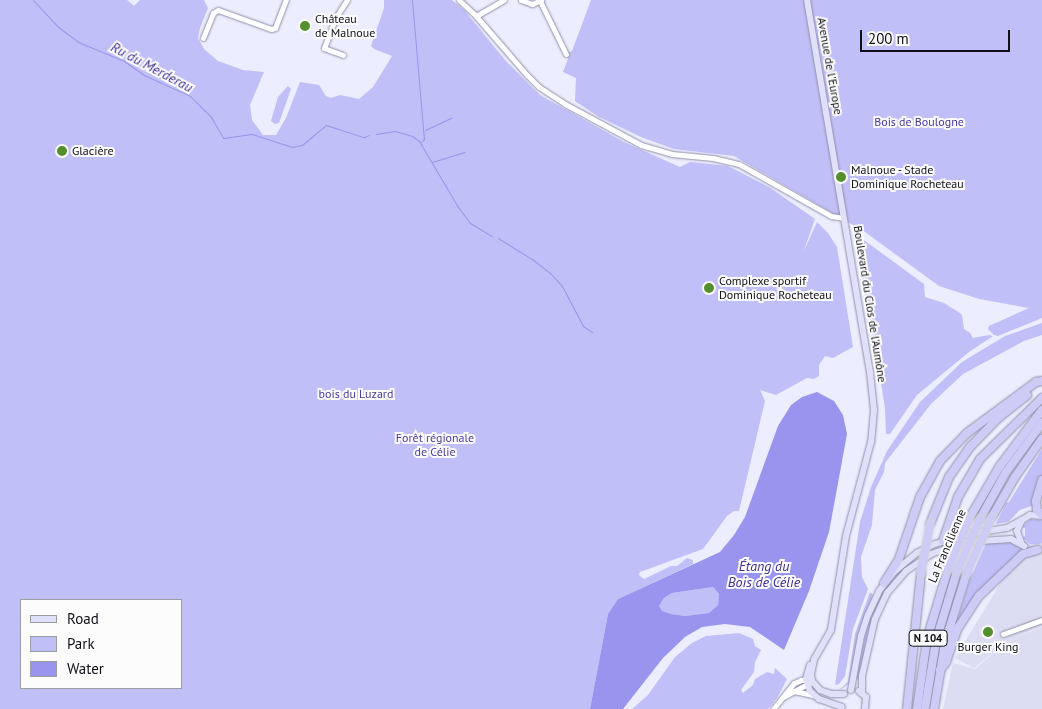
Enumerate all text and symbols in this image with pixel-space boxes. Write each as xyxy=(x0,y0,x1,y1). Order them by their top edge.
place label: Château de Malnoue xyxy=(315,12,375,40)
street label: Avenue de l'Europe xyxy=(814,16,846,116)
marker: Château de Malnoue xyxy=(299,20,311,32)
scale bar xyxy=(862,20,1012,52)
text: 200 m xyxy=(868,29,909,48)
water label: Ru du Merderau xyxy=(108,38,196,96)
park label: Bois de Boulogne xyxy=(874,115,964,129)
place label: Glacière xyxy=(72,144,114,158)
marker: Glacière xyxy=(56,145,68,157)
place label: Malnoue - Stade Dominique Rocheteau xyxy=(851,163,964,191)
marker: Malnoue - Stade Dominique Rocheteau xyxy=(835,171,847,183)
street label: Boulevard du Clos de l'Aumône xyxy=(850,225,890,383)
place label: Complexe sportif Dominique Rocheteau xyxy=(719,274,832,302)
marker: Complexe sportif Dominique Rocheteau xyxy=(703,282,715,294)
park label: bois du Luzard xyxy=(319,387,393,401)
park label: Forêt régionale de Célie xyxy=(396,431,474,459)
street label: La Francilienne xyxy=(925,507,969,585)
water label: Étang du Bois de Célie xyxy=(728,558,800,590)
legend xyxy=(20,599,182,689)
text: Road xyxy=(67,609,99,628)
marker: Burger King xyxy=(982,626,994,638)
road number: N 104 xyxy=(908,630,948,646)
text: Park xyxy=(67,634,95,653)
place label: Burger King xyxy=(958,640,1018,654)
text: Water xyxy=(67,659,104,678)

